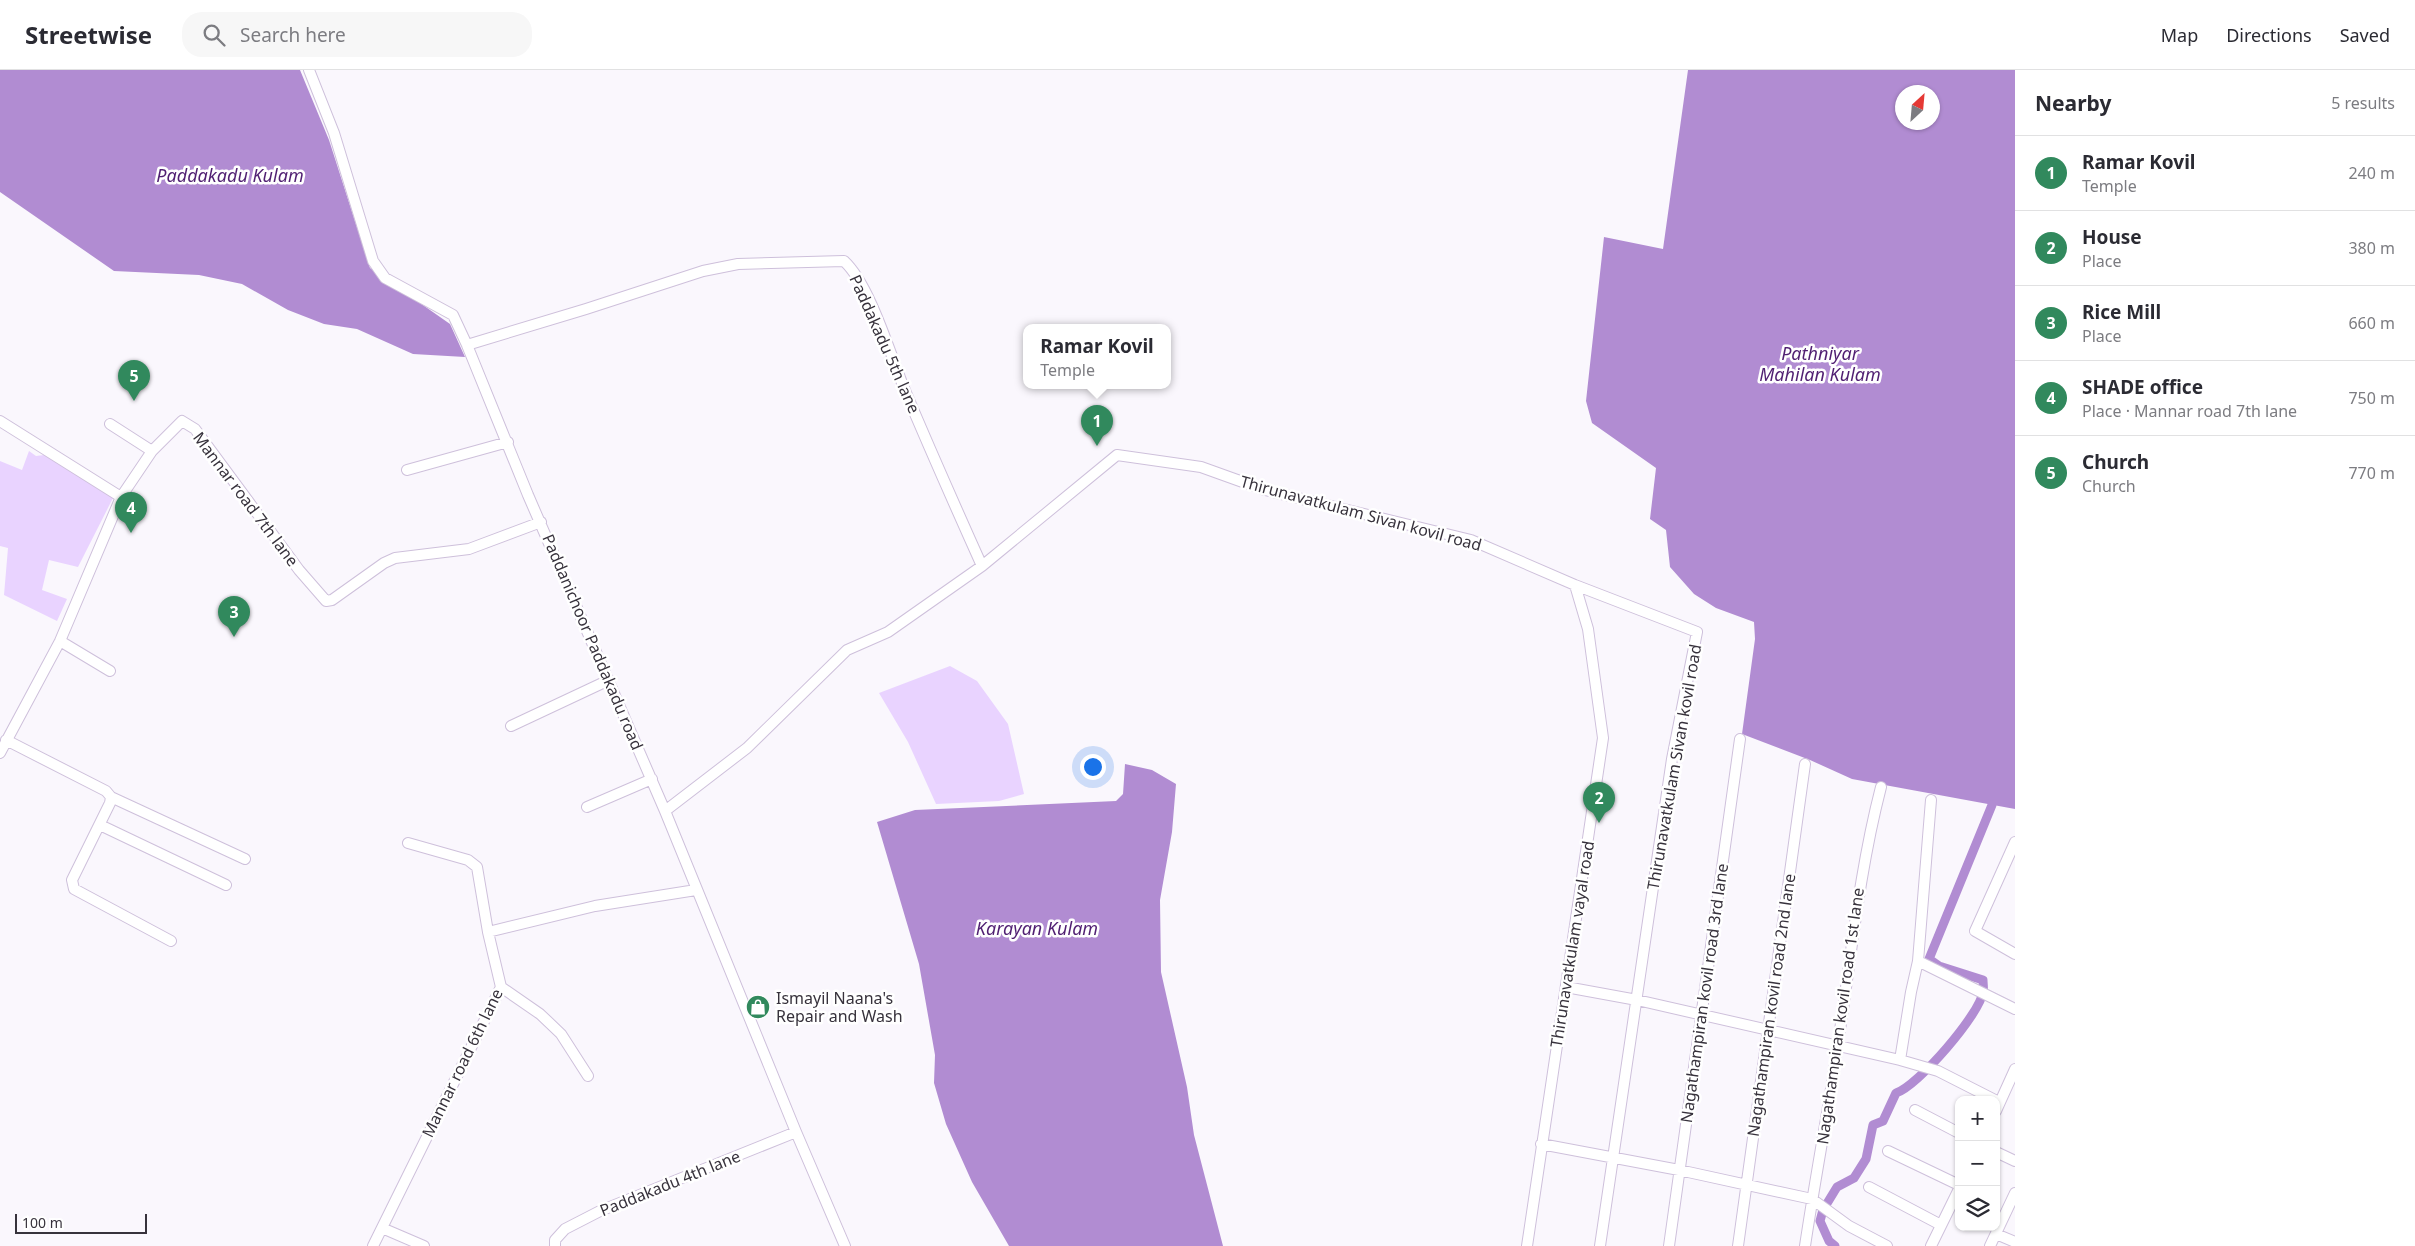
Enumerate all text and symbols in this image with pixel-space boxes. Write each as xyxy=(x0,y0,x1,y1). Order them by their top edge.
search box xyxy=(182,12,532,57)
text: Streetwise xyxy=(25,18,152,51)
icon: search xyxy=(200,21,228,49)
text: Search here xyxy=(240,22,346,48)
text: Map xyxy=(2161,23,2198,47)
text: Directions xyxy=(2226,23,2312,47)
text: Saved xyxy=(2340,23,2390,47)
north arrow xyxy=(1895,85,1940,130)
text: Nearby xyxy=(2035,89,2111,117)
text: 5 results xyxy=(2331,92,2395,114)
text: Ramar Kovil xyxy=(2082,149,2196,175)
text: 1 xyxy=(2046,162,2056,184)
text: 240 m xyxy=(2348,162,2395,184)
water label: Paddakadu Kulam xyxy=(156,163,304,187)
text: Temple xyxy=(2082,175,2137,197)
text: House xyxy=(2082,224,2142,250)
text: 2 xyxy=(2046,237,2056,259)
text: 380 m xyxy=(2348,237,2395,259)
text: Place xyxy=(2082,250,2122,272)
street label: Paddakadu 5th lane xyxy=(845,271,925,417)
text: Rice Mill xyxy=(2082,299,2161,325)
text: 3 xyxy=(2046,312,2056,334)
text: 660 m xyxy=(2348,312,2395,334)
popup xyxy=(1023,324,1171,389)
text: Place xyxy=(2082,325,2122,347)
text: Ramar Kovil xyxy=(1040,333,1154,359)
water label: Pathniyar Mahilan Kulam xyxy=(1759,341,1881,386)
text: Temple xyxy=(1040,359,1095,381)
pin: 5 xyxy=(118,360,150,401)
text: SHADE office xyxy=(2082,374,2203,400)
text: 4 xyxy=(2046,387,2056,409)
text: 750 m xyxy=(2348,387,2395,409)
text: Place · Mannar road 7th lane xyxy=(2082,400,2297,422)
pin: 1 xyxy=(1081,405,1113,446)
street label: Mannar road 7th lane xyxy=(188,427,304,571)
text: Church xyxy=(2082,449,2149,475)
text: 5 xyxy=(2046,462,2056,484)
text: 770 m xyxy=(2348,462,2395,484)
street label: Thirunavatkulam Sivan kovil road xyxy=(1238,470,1484,556)
text: Church xyxy=(2082,475,2136,497)
pin: 4 xyxy=(115,492,147,533)
street label: Paddanichoor Paddakadu road xyxy=(537,531,649,753)
pin: 3 xyxy=(218,596,250,637)
street label: Thirunavatkulam Sivan kovil road xyxy=(1642,642,1706,892)
your location xyxy=(1080,754,1106,780)
pin: 2 xyxy=(1583,782,1615,823)
street label: Thirunavatkulam vayal road xyxy=(1545,839,1599,1049)
street label: Nagathampiran kovil road 3rd lane xyxy=(1675,862,1733,1124)
street label: Nagathampiran kovil road 2nd lane xyxy=(1742,872,1800,1138)
street label: Nagathampiran kovil road 1st lane xyxy=(1811,886,1869,1146)
water label: Karayan Kulam xyxy=(976,916,1098,940)
street label: Mannar road 6th lane xyxy=(416,985,508,1141)
place label: Ismayil Naana's Repair and Wash xyxy=(776,987,903,1027)
shop icon: Ismayil Naana's Repair and Wash xyxy=(745,994,771,1020)
map controls xyxy=(1955,1096,2000,1231)
button: + xyxy=(1955,1096,2000,1141)
button: − xyxy=(1955,1141,2000,1186)
street label: Paddakadu 4th lane xyxy=(596,1145,744,1221)
button: layers xyxy=(1955,1186,2000,1231)
scale bar xyxy=(15,1211,148,1234)
text: 100 m xyxy=(22,1213,63,1232)

